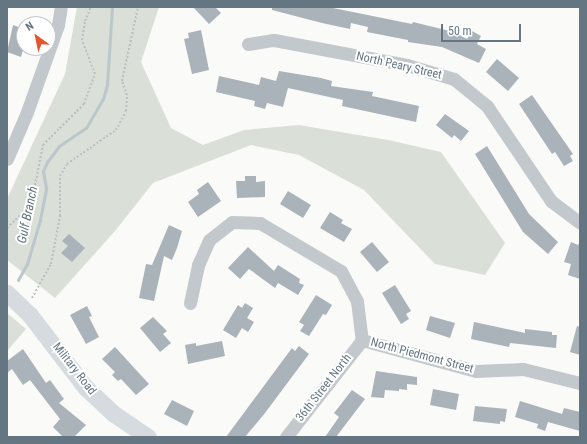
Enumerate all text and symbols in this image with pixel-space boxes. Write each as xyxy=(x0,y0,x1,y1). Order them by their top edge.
north arrow xyxy=(16,16,56,56)
scale bar xyxy=(443,16,523,42)
text: N xyxy=(23,19,36,34)
text: 50 m xyxy=(448,24,472,38)
street label: North Peary Street xyxy=(355,49,443,83)
water label: Gulf Branch xyxy=(14,185,42,245)
street label: North Piedmont Street xyxy=(369,335,475,377)
street label: Military Road xyxy=(49,340,99,398)
street label: 36th Street North xyxy=(293,351,355,425)

